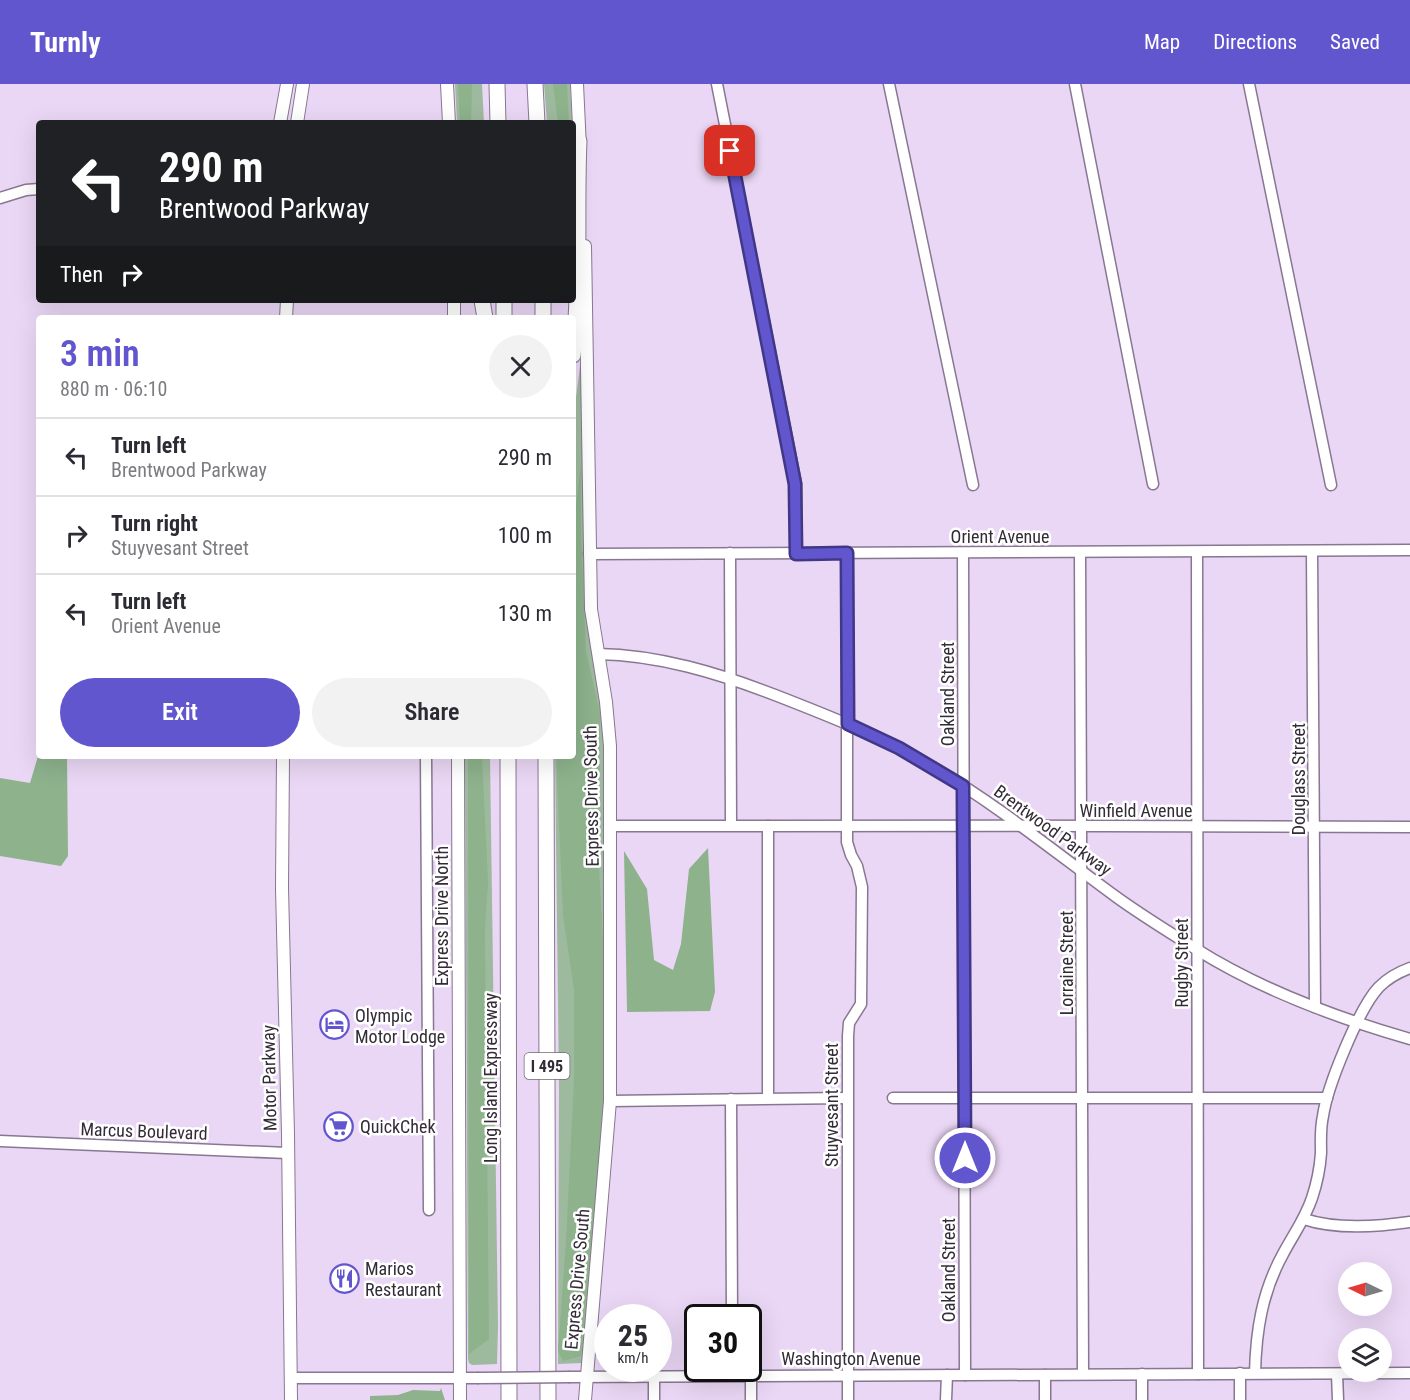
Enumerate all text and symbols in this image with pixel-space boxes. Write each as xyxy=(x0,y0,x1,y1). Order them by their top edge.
text: Turnly xyxy=(30,26,101,59)
text: Map xyxy=(1144,30,1180,54)
text: Directions xyxy=(1213,30,1297,54)
text: Saved xyxy=(1330,30,1380,54)
pin xyxy=(704,125,755,176)
icon: arrive xyxy=(713,134,746,167)
text: 290 m xyxy=(159,143,264,192)
icon: left xyxy=(60,144,138,222)
text: Brentwood Parkway xyxy=(159,193,369,225)
icon: right xyxy=(115,258,148,291)
text: Then xyxy=(60,262,103,287)
text: 3 min xyxy=(60,333,140,375)
button: close xyxy=(489,335,552,398)
text: 880 m · 06:10 xyxy=(60,377,167,401)
text: Turn left xyxy=(111,433,186,458)
icon: left xyxy=(60,441,93,474)
text: 290 m xyxy=(498,445,552,470)
text: Brentwood Parkway xyxy=(111,458,267,482)
text: Turn right xyxy=(111,511,198,536)
icon: right xyxy=(60,519,93,552)
text: 100 m xyxy=(498,523,552,548)
street label: Orient Avenue xyxy=(951,526,1049,547)
text: Stuyvesant Street xyxy=(111,536,249,560)
text: Turn left xyxy=(111,589,186,614)
icon: left xyxy=(60,597,93,630)
text: 130 m xyxy=(498,601,552,626)
text: Orient Avenue xyxy=(111,614,221,638)
street label: Oakland Street xyxy=(937,642,958,746)
button: Exit xyxy=(60,678,300,747)
button: Share xyxy=(312,678,552,747)
street label: Douglass Street xyxy=(1288,723,1309,835)
street label: Express Drive South xyxy=(579,725,603,867)
street label: Brentwood Parkway xyxy=(990,780,1116,880)
street label: Winfield Avenue xyxy=(1080,800,1192,821)
street label: Express Drive North xyxy=(431,846,452,986)
street label: Lorraine Street xyxy=(1056,911,1077,1015)
street label: Rugby Street xyxy=(1171,918,1192,1008)
street label: Long Island Expressway xyxy=(480,992,501,1163)
place label: Olympic Motor Lodge xyxy=(355,1005,445,1047)
hotel icon: Olympic Motor Lodge xyxy=(318,1009,350,1041)
street label: Motor Parkway xyxy=(258,1024,280,1131)
street label: Stuyvesant Street xyxy=(821,1043,842,1167)
road number: I 495 xyxy=(524,1053,570,1079)
supermarket icon: QuickChek xyxy=(323,1110,355,1142)
place label: QuickChek xyxy=(360,1116,436,1137)
street label: Marcus Boulevard xyxy=(80,1118,208,1144)
position arrow xyxy=(933,1126,997,1190)
street label: Express Drive South xyxy=(560,1208,594,1350)
street label: Oakland Street xyxy=(938,1218,959,1322)
place label: Marios Restaurant xyxy=(365,1258,442,1300)
restaurant icon: Marios Restaurant xyxy=(328,1262,360,1294)
north arrow xyxy=(1338,1262,1392,1316)
map controls xyxy=(1338,1262,1392,1382)
speed limit sign: 30 xyxy=(684,1304,762,1382)
text: 25 xyxy=(618,1318,648,1353)
button: layers xyxy=(1338,1328,1392,1382)
street label: Washington Avenue xyxy=(781,1348,921,1369)
text: km/h xyxy=(618,1349,648,1367)

